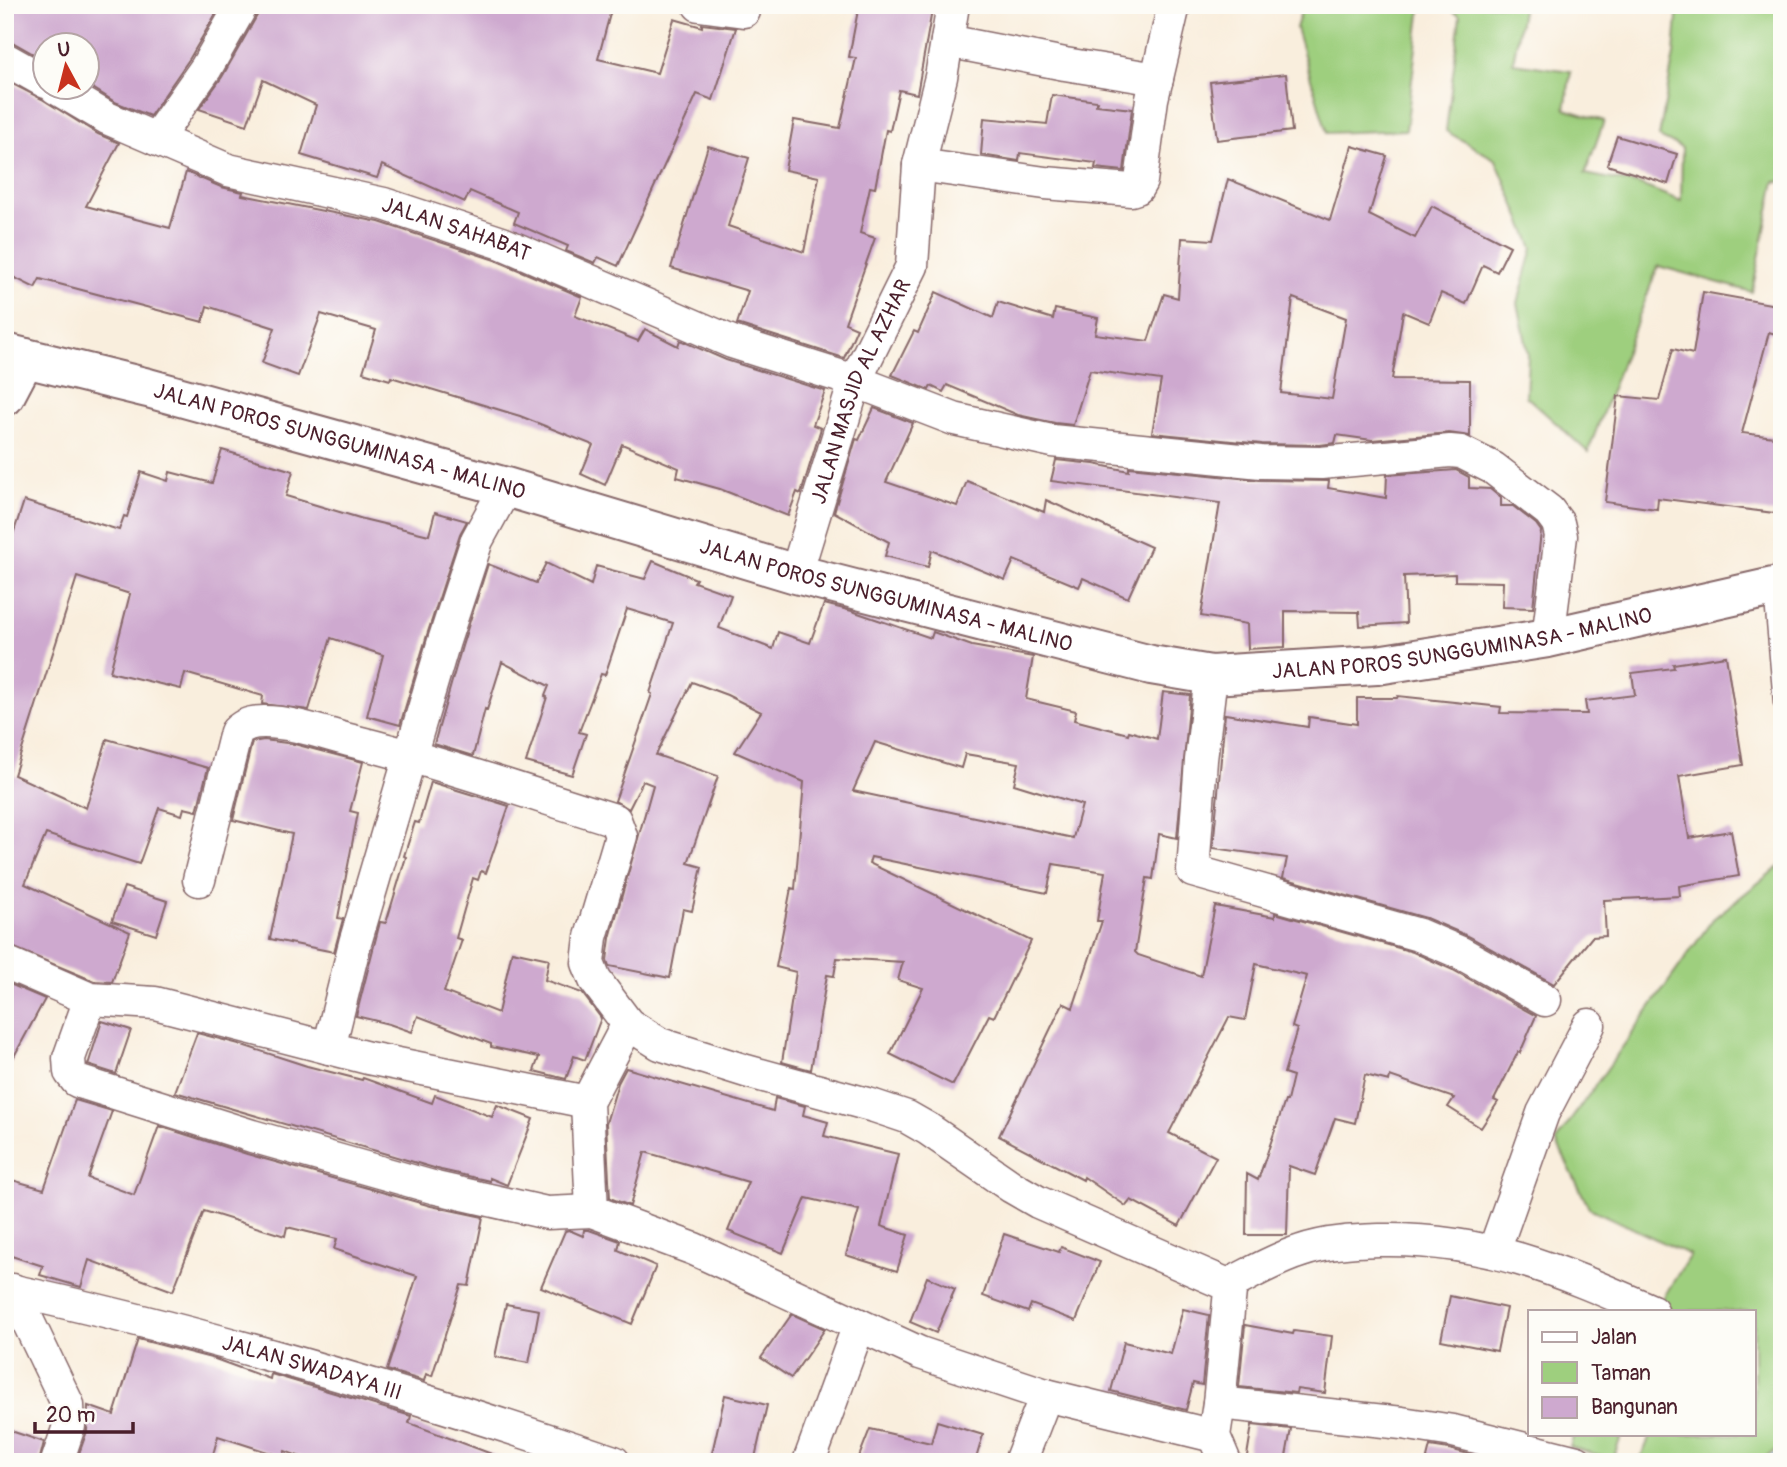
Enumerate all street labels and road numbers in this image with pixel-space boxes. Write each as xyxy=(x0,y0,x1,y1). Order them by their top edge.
street label: JALAN SAHABAT xyxy=(378,191,535,267)
street label: JALAN MASJID AL AZHAR xyxy=(805,275,917,507)
street label: JALAN POROS SUNGGUMINASA - MALINO xyxy=(151,377,529,506)
street label: JALAN POROS SUNGGUMINASA - MALINO xyxy=(697,532,1075,658)
street label: JALAN POROS SUNGGUMINASA - MALINO xyxy=(1271,601,1654,685)
street label: JALAN SWADAYA III xyxy=(219,1329,405,1406)

